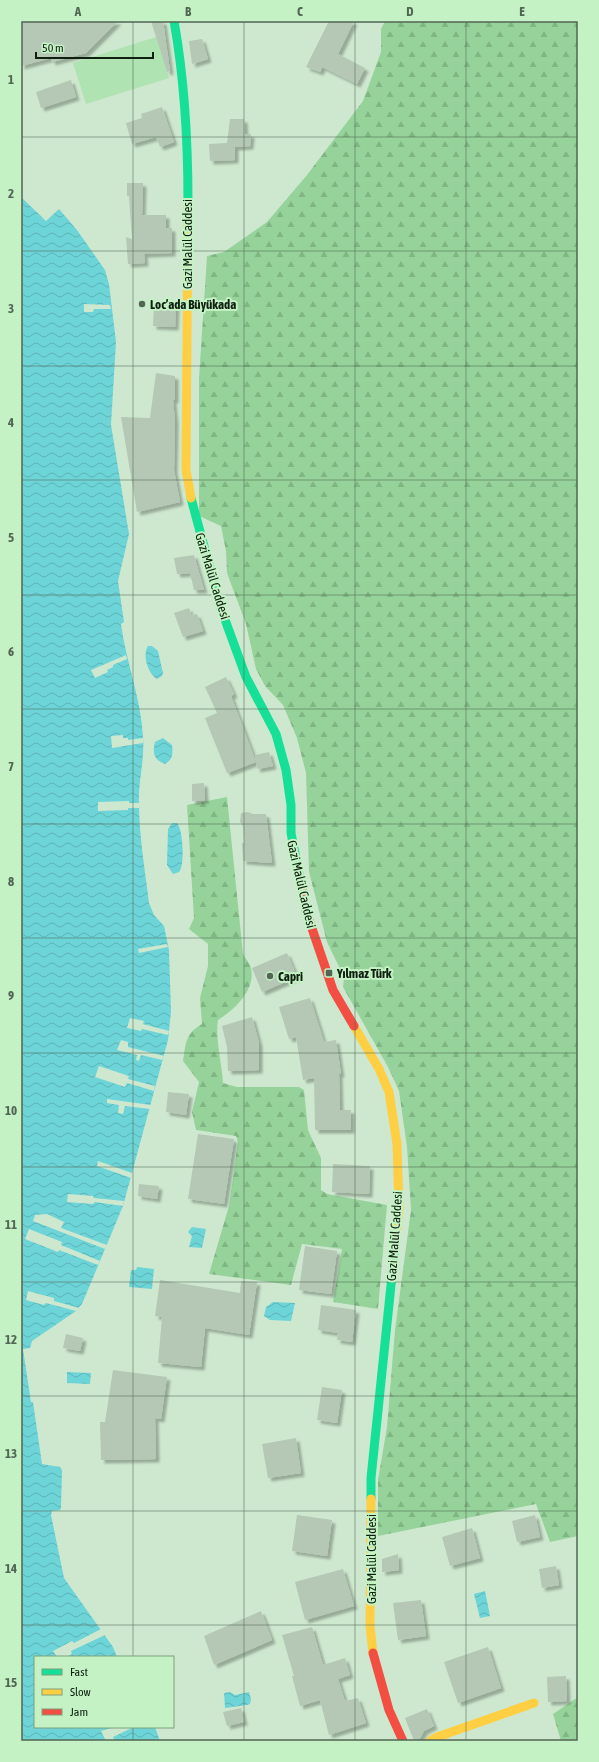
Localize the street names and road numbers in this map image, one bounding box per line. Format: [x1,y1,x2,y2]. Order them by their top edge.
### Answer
street label: Gazi Malül Caddesi [180,199,195,289]
street label: Gazi Malül Caddesi [192,531,233,621]
street label: Gazi Malül Caddesi [284,839,319,930]
street label: Gazi Malül Caddesi [384,1191,405,1281]
street label: Gazi Malül Caddesi [364,1514,379,1604]

